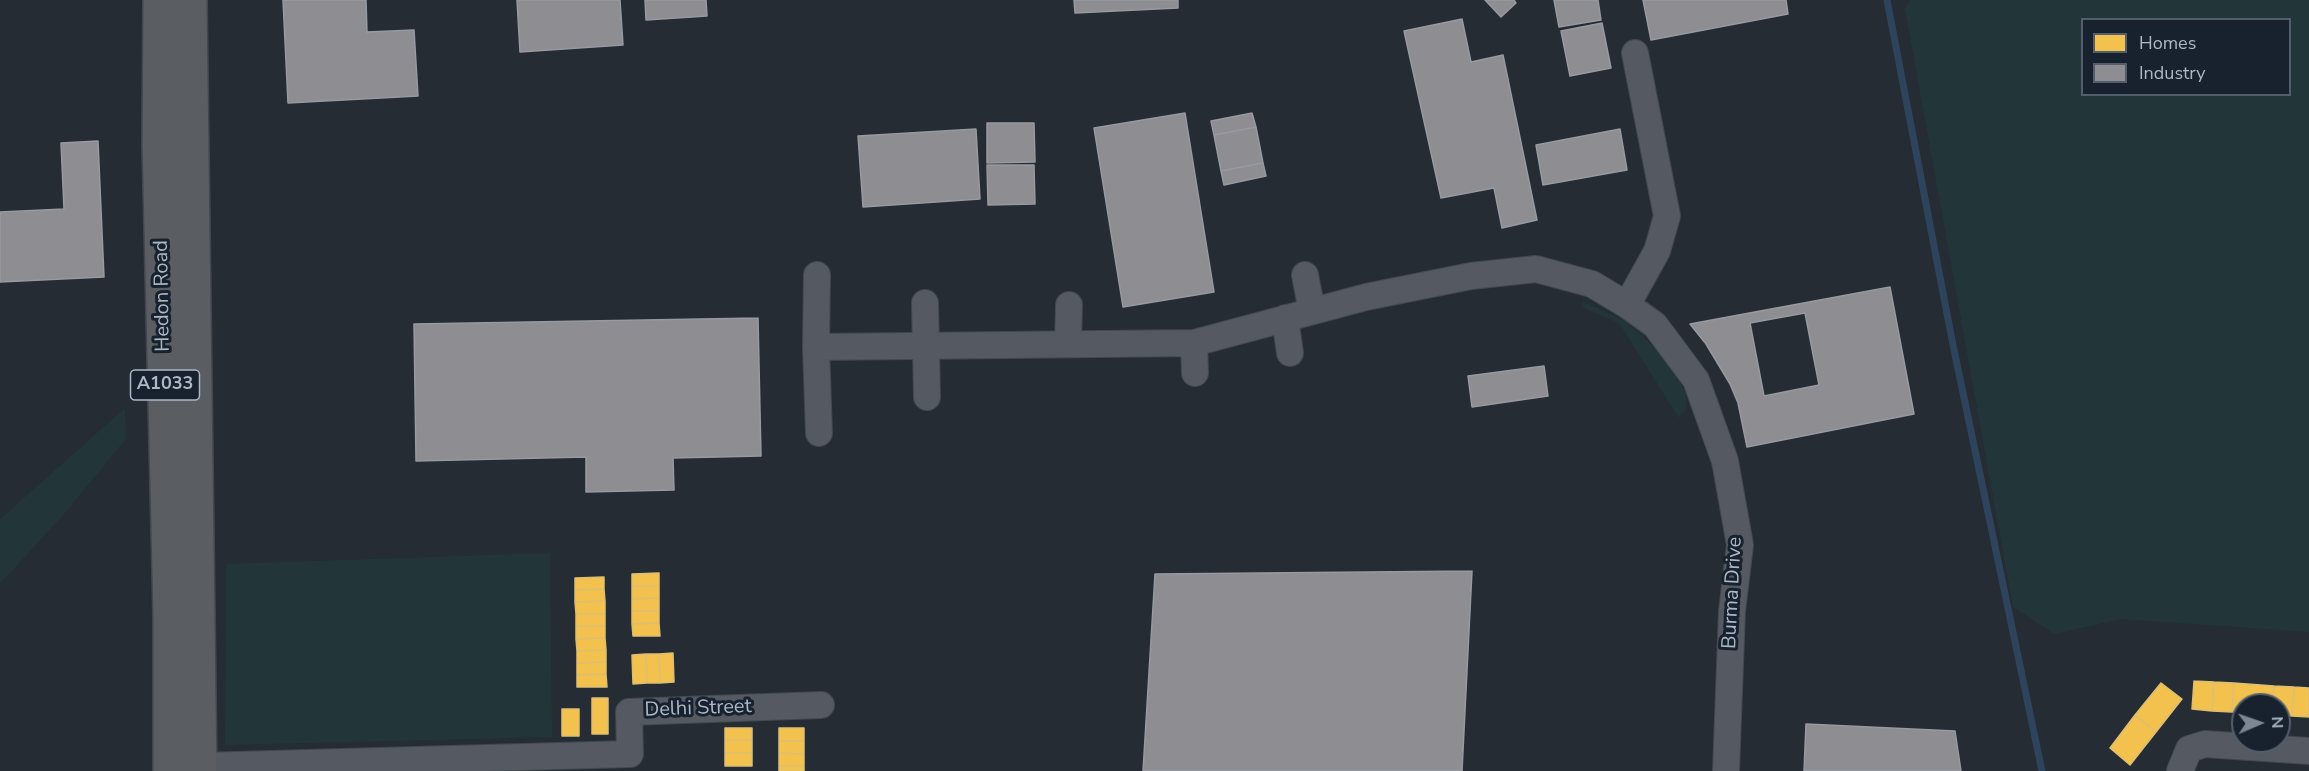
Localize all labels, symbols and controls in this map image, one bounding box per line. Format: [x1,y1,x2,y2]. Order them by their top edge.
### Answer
legend [2081,18,2291,96]
text: Homes [2139,31,2196,55]
text: Industry [2139,61,2206,85]
street label: Hedon Road [150,240,176,352]
road number: A1033 [130,370,200,400]
street label: Burma Drive [1718,536,1748,650]
north arrow [2231,693,2291,753]
street label: Delhi Street [644,695,752,723]
text: N [2266,716,2288,729]

